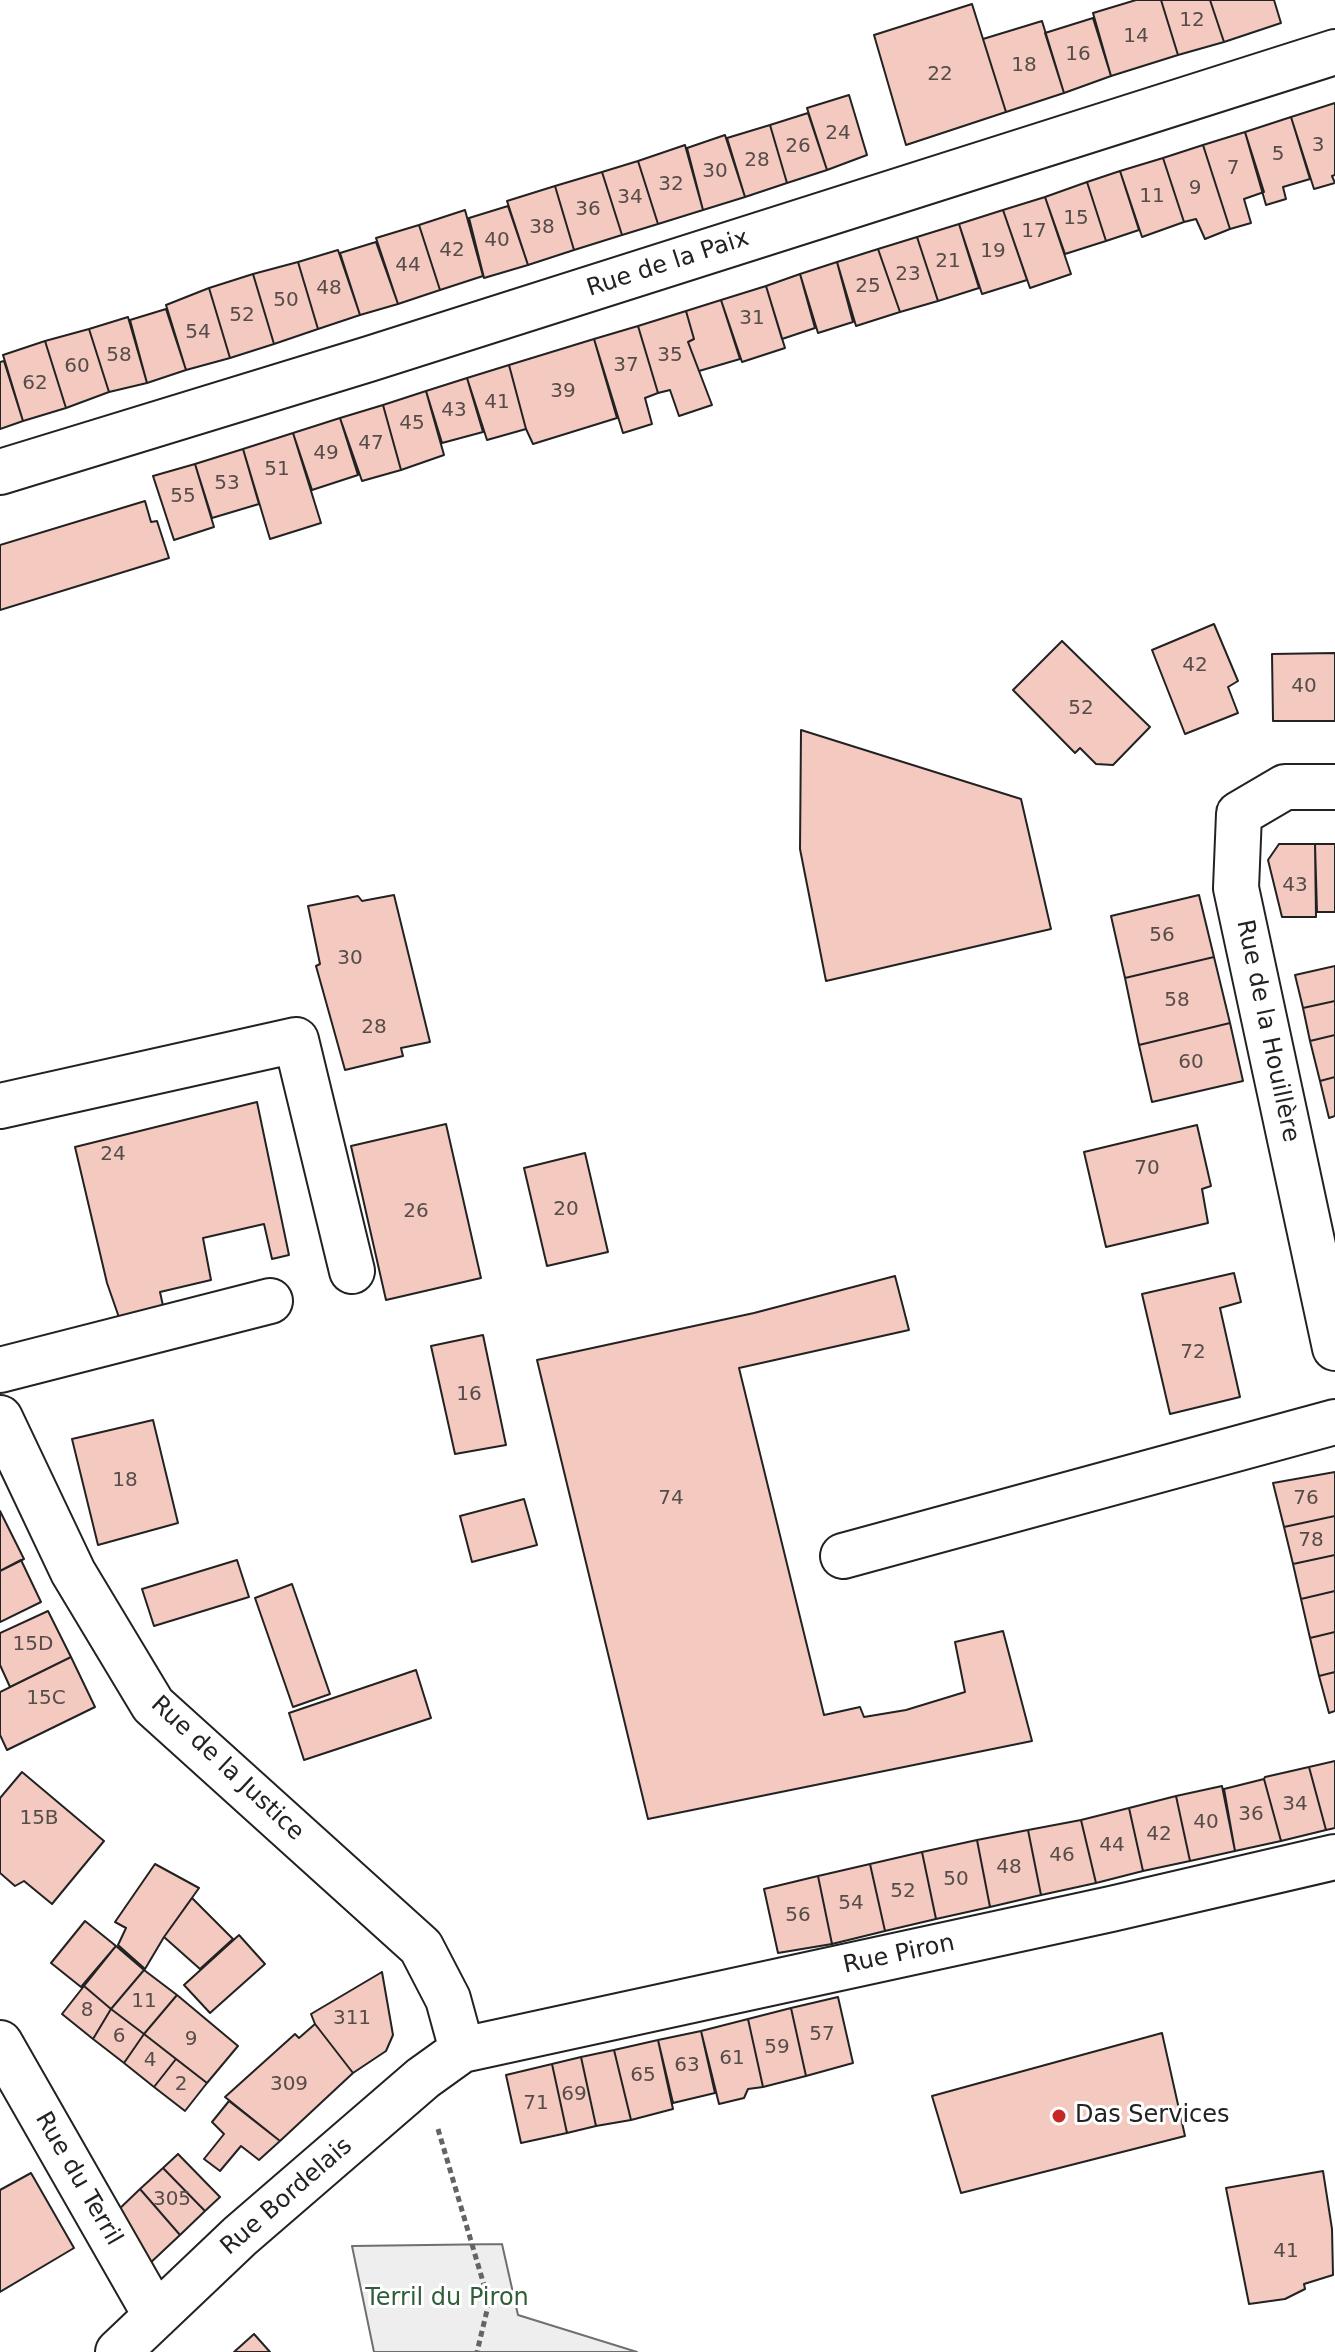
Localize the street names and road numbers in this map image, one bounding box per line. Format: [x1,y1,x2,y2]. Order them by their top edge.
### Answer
street label: Rue de la Paix [583,224,753,304]
street label: Rue de la Houillère [1229,917,1305,1145]
street label: Rue de la Justice [145,1691,309,1847]
street label: Rue Piron [841,1929,957,1981]
street label: Rue du Terril [28,2107,128,2251]
street label: Rue Bordelais [216,2132,358,2262]

